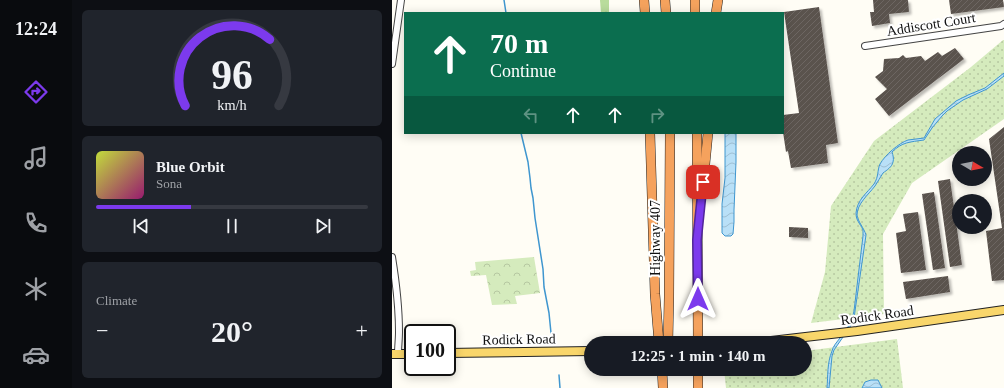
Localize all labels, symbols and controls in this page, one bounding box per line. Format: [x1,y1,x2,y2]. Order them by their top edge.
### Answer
street label: Addiscott Court [886,10,977,39]
text: 12:24 [15,19,57,39]
icon: ahead [424,28,476,80]
text: 70 m [490,28,548,59]
text: 96 [211,52,253,98]
text: Continue [490,61,556,81]
icon: directions [22,78,50,106]
text: km/h [217,97,247,113]
icon: left [520,104,542,126]
icon: ahead [562,104,584,126]
icon: ahead [604,104,626,126]
icon: right [646,104,668,126]
icon: music [22,144,50,172]
north arrow [952,146,992,186]
map controls [952,146,992,234]
text: Blue Orbit [156,159,225,175]
pin [686,165,720,199]
icon: arrive [692,171,714,193]
text: Sona [156,176,182,191]
button: search [952,194,992,234]
street label: Highway 407 [648,200,663,276]
icon: phone [22,209,50,237]
icon: previous [130,215,152,237]
icon: pause [221,215,243,237]
icon: next [312,215,334,237]
icon: climate [22,275,50,303]
position arrow [677,278,719,320]
text: Climate [96,293,137,308]
street label: Rodick Road [840,303,915,328]
text: 20° [211,315,253,348]
text: − [96,318,108,343]
text: + [356,318,368,343]
speed limit sign: 100 [404,324,456,376]
street label: Rodick Road [482,331,556,348]
icon: car [22,341,50,369]
text: 12:25 · 1 min · 140 m [631,348,766,364]

